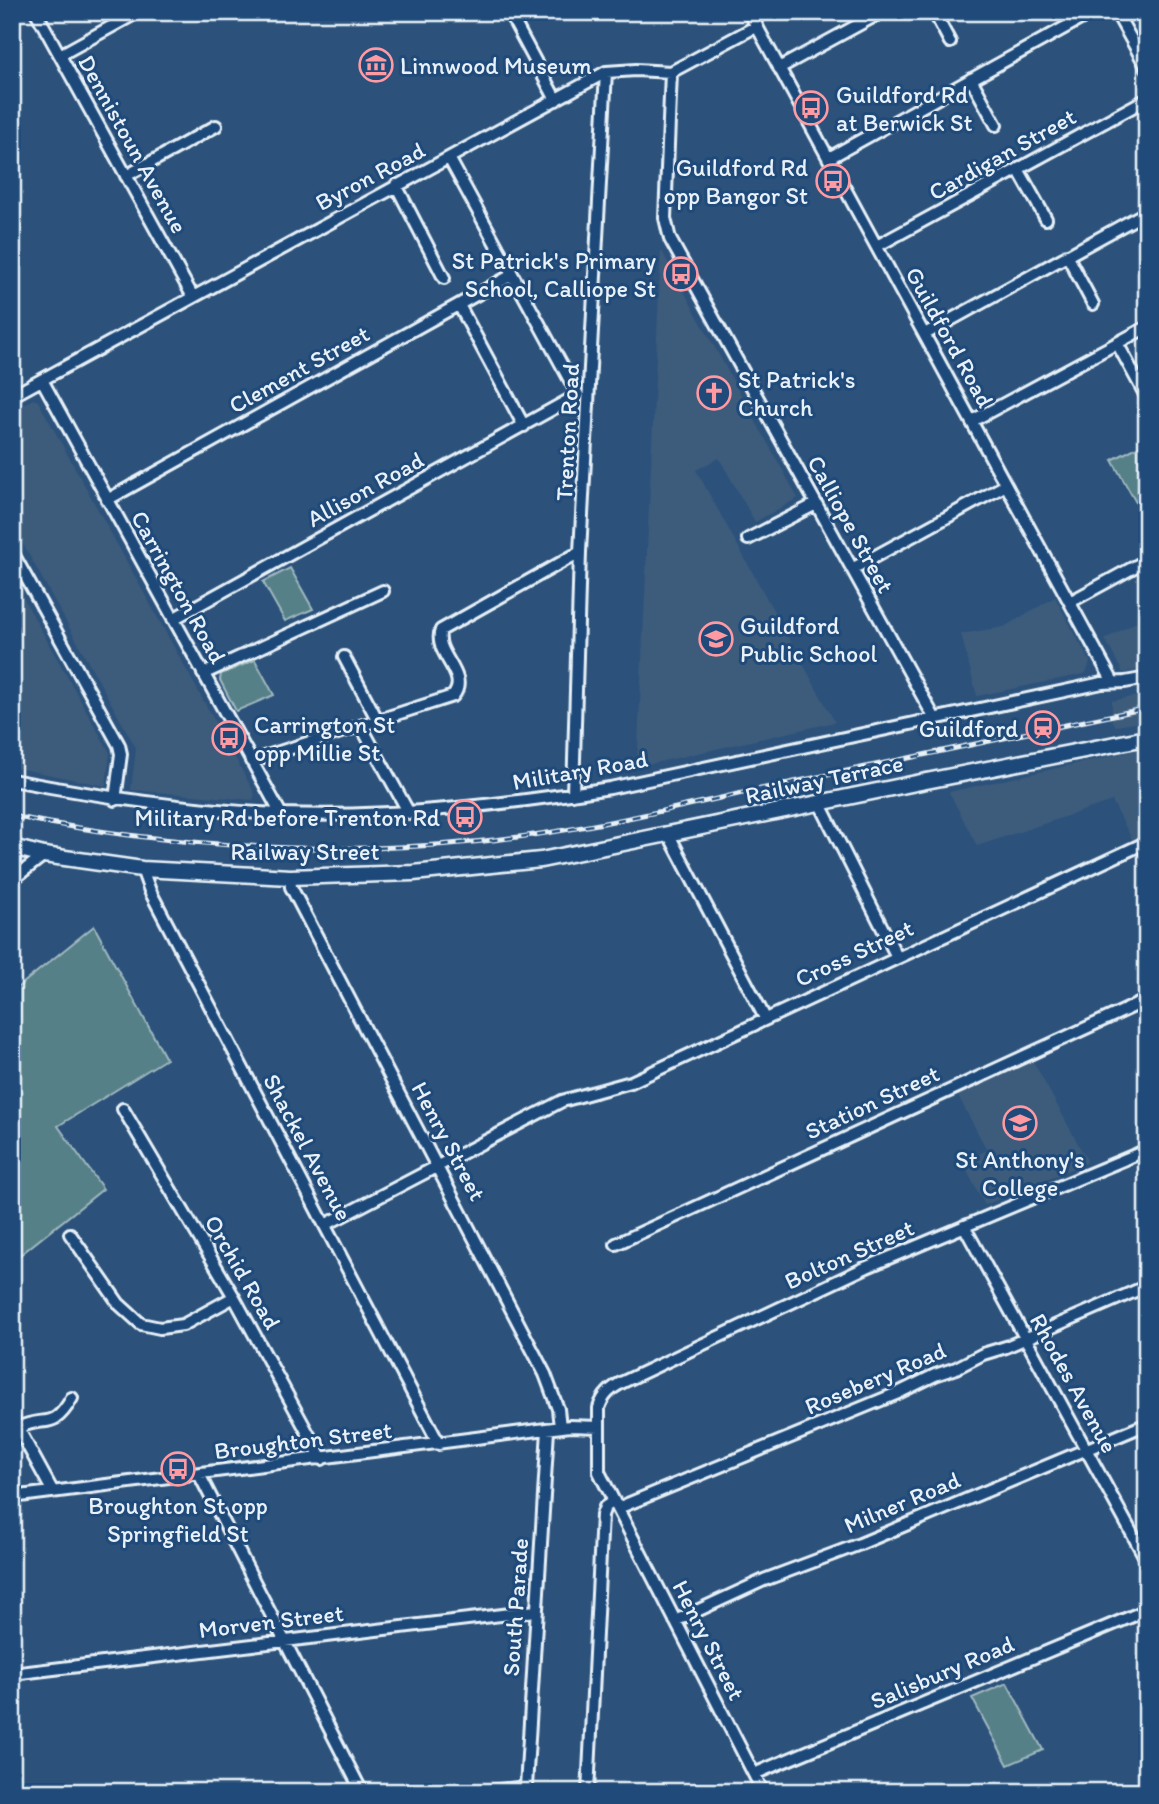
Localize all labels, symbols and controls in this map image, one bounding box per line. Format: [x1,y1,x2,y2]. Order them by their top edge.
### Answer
museum icon: Linnwood Museum [357,46,395,84]
street label: Dennistoun Avenue [72,50,194,238]
place label: Linnwood Museum [400,51,592,80]
place label: Guildford Rd at Berwick St [836,80,973,137]
bus stop icon: Guildford Rd at Berwick St [792,89,830,127]
street label: Cardigan Street [923,102,1081,206]
street label: Byron Road [310,135,430,217]
place label: Guildford Rd opp Bangor St [663,153,808,210]
bus stop icon: Guildford Rd opp Bangor St [814,162,852,200]
place label: St Patrick's Primary School, Calliope St [452,246,656,303]
bus stop icon: St Patrick's Primary School, Calliope St [662,255,700,293]
street label: Guildford Road [899,262,1001,412]
street label: Clement Street [224,318,374,420]
street label: Trenton Road [549,362,585,502]
place label: St Patrick's Church [738,365,856,422]
church icon: St Patrick's Church [695,374,733,412]
street label: Allison Road [302,445,429,533]
street label: Calliope Street [801,450,901,598]
street label: Carrington Road [125,505,233,669]
place label: Guildford Public School [740,611,878,668]
school or university icon: Guildford Public School [697,620,735,658]
station icon: Guildford [1024,709,1062,747]
place label: Carrington St opp Millie St [254,710,395,767]
place label: Guildford [919,714,1018,743]
bus stop icon: Carrington St opp Millie St [210,719,248,757]
street label: Military Road [510,744,650,796]
street label: Railway Terrace [742,748,906,810]
bus stop icon: Military Rd before Trenton Rd [446,798,484,836]
place label: Military Rd before Trenton Rd [135,803,440,832]
street label: Railway Street [231,837,379,866]
street label: Cross Street [790,913,918,993]
street label: Station Street [800,1058,944,1146]
street label: Shackel Avenue [257,1069,359,1225]
street label: Henry Street [405,1076,493,1206]
school or university icon: St Anthony's College [1001,1104,1039,1142]
place label: St Anthony's College [955,1145,1085,1202]
street label: Orchid Road [199,1210,287,1335]
street label: Bolton Street [780,1213,918,1295]
street label: Rhodes Avenue [1024,1308,1124,1458]
street label: Rosebery Road [800,1335,950,1421]
street label: Broughton Street [213,1415,393,1465]
bus stop icon: Broughton St opp Springfield St [159,1450,197,1488]
street label: Milner Road [840,1465,964,1539]
place label: Broughton St opp Springfield St [88,1491,268,1548]
street label: South Parade [496,1537,534,1677]
street label: Henry Street [666,1575,752,1705]
street label: Morven Street [197,1598,345,1644]
street label: Salisbury Road [866,1629,1018,1715]

